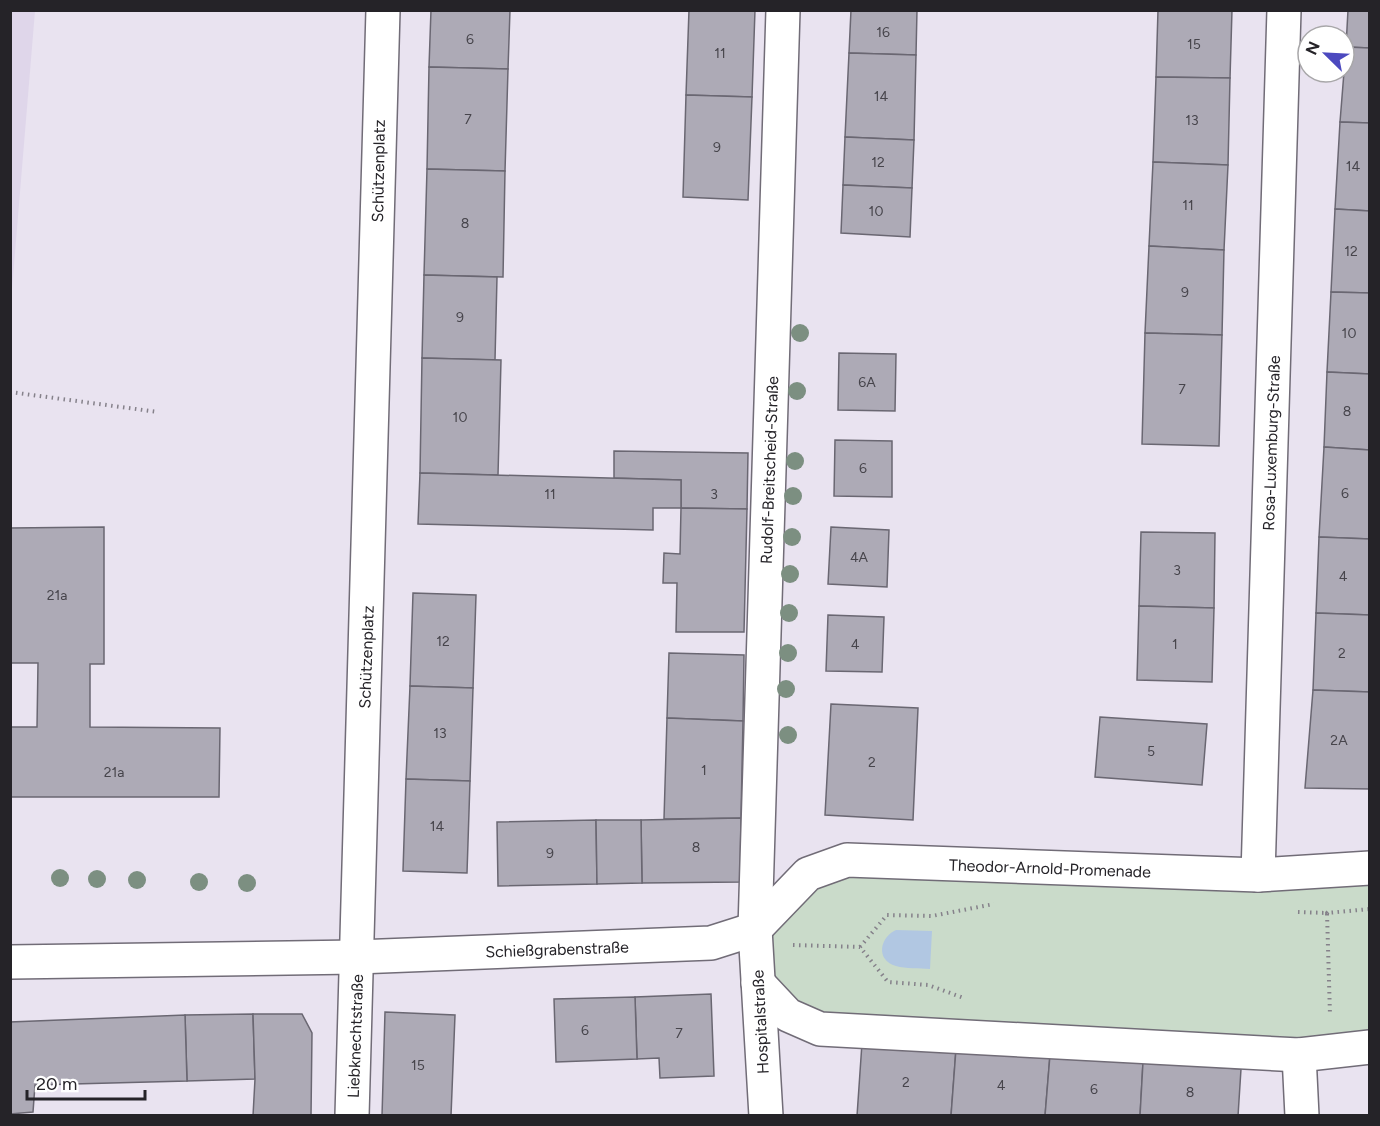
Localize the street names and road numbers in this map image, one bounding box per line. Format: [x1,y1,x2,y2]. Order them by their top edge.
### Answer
street label: Schützenplatz [368,119,389,223]
street label: Rosa-Luxemburg-Straße [1259,355,1284,531]
street label: Rudolf-Breitscheid-Straße [757,375,782,564]
street label: Schützenplatz [355,605,378,709]
street label: Theodor-Arnold-Promenade [949,855,1151,882]
street label: Schießgrabenstraße [485,937,629,962]
street label: Hospitalstraße [748,969,773,1075]
street label: Liebknechtstraße [344,973,367,1098]

